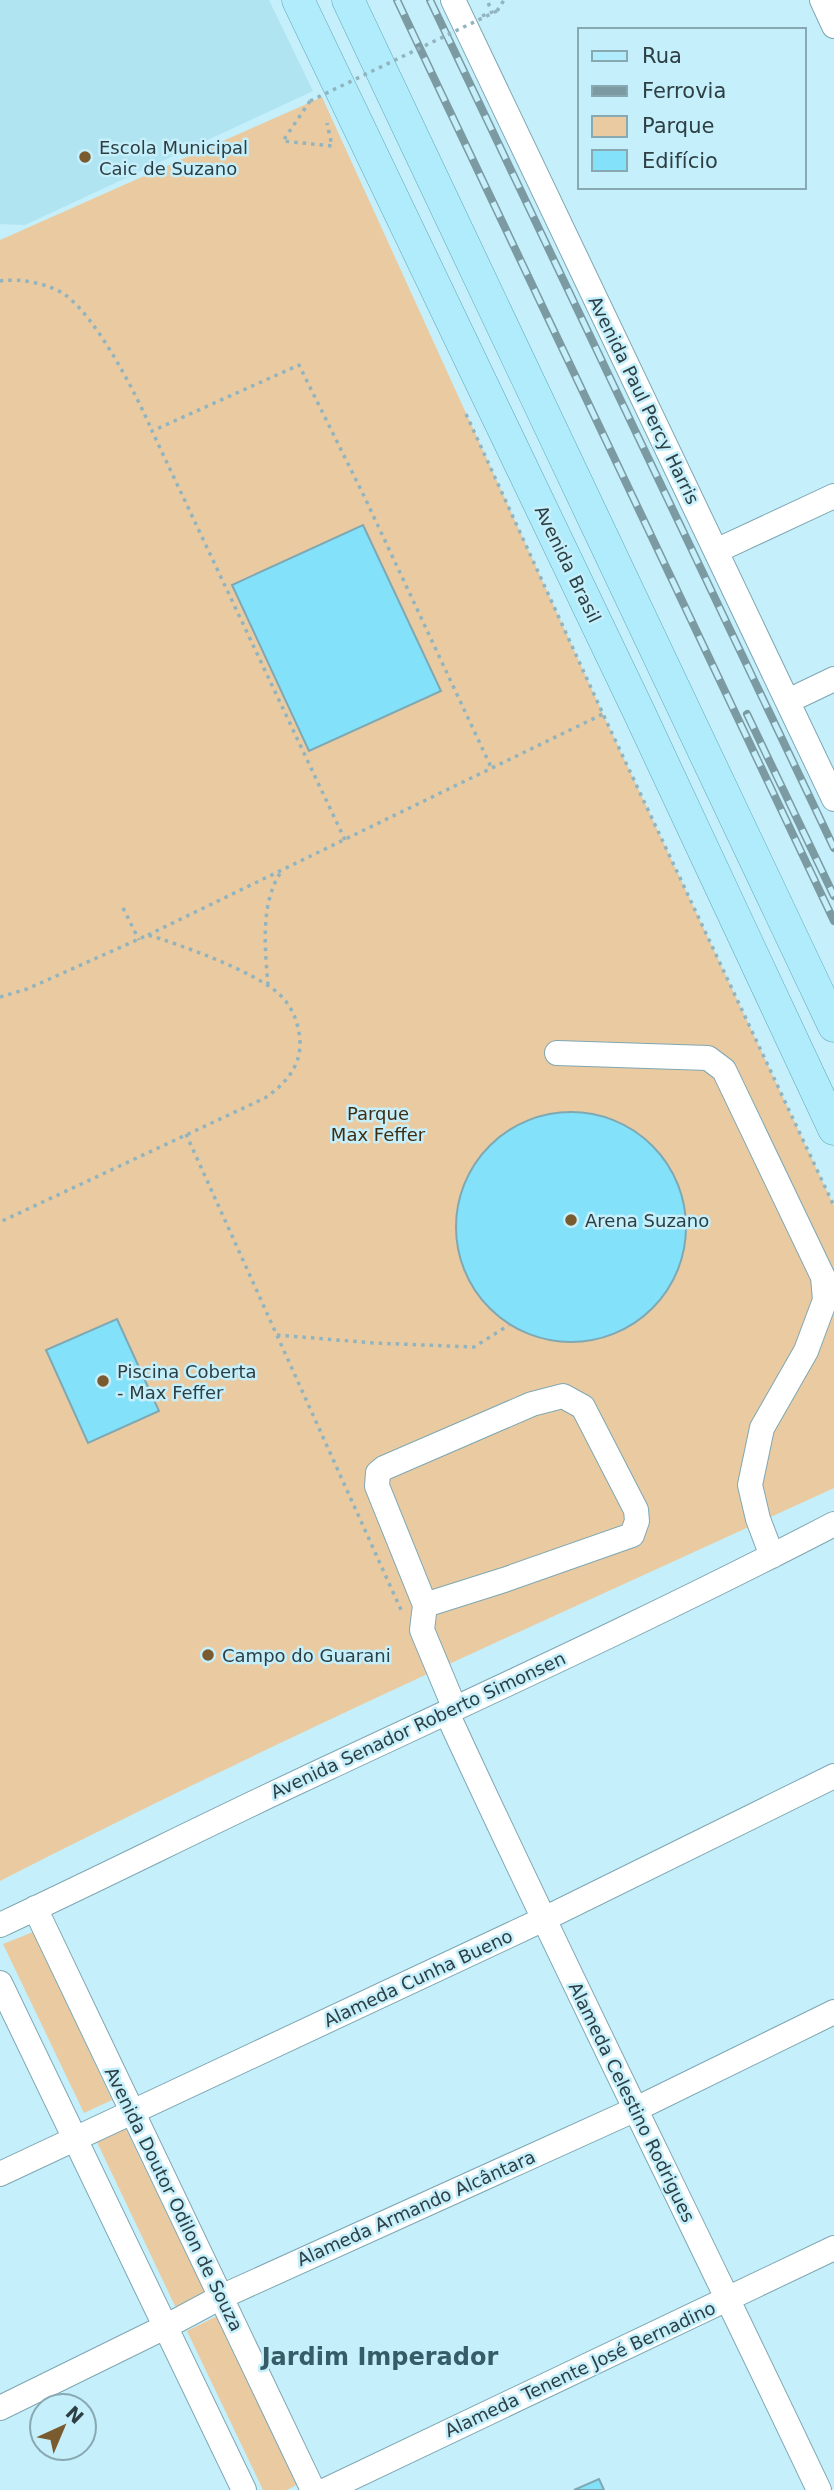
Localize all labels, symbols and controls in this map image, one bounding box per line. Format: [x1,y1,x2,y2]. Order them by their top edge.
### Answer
legend [578,28,806,189]
text: Rua [642,44,682,68]
text: Ferrovia [642,79,726,103]
text: Parque [642,114,714,138]
place label: Escola Municipal Caic de Suzano [99,137,248,179]
marker: Escola Municipal Caic de Suzano [77,149,93,165]
text: Edifício [642,149,718,173]
street label: Avenida Paul Percy Harris [584,293,704,507]
street label: Avenida Brasil [531,502,605,626]
park label: Parque Max Feffer [331,1103,426,1145]
place label: Arena Suzano [585,1210,709,1231]
marker: Arena Suzano [563,1212,579,1228]
place label: Piscina Coberta - Max Feffer [117,1361,256,1403]
marker: Piscina Coberta - Max Feffer [95,1373,111,1389]
place label: Campo do Guarani [222,1645,391,1666]
marker: Campo do Guarani [200,1647,216,1663]
street label: Avenida Senador Roberto Simonsen [267,1647,569,1803]
street label: Alameda Cunha Bueno [320,1925,516,2031]
street label: Alameda Celestino Rodrigues [565,1979,699,2225]
street label: Avenida Doutor Odilon de Souza [101,2063,247,2335]
street label: Alameda Armando Alcântara [293,2146,539,2270]
street label: Alameda Tenente José Bernadino [441,2297,719,2441]
district label: Jardim Imperador [260,2343,498,2371]
north arrow [28,2392,98,2462]
text: N [61,2401,88,2428]

